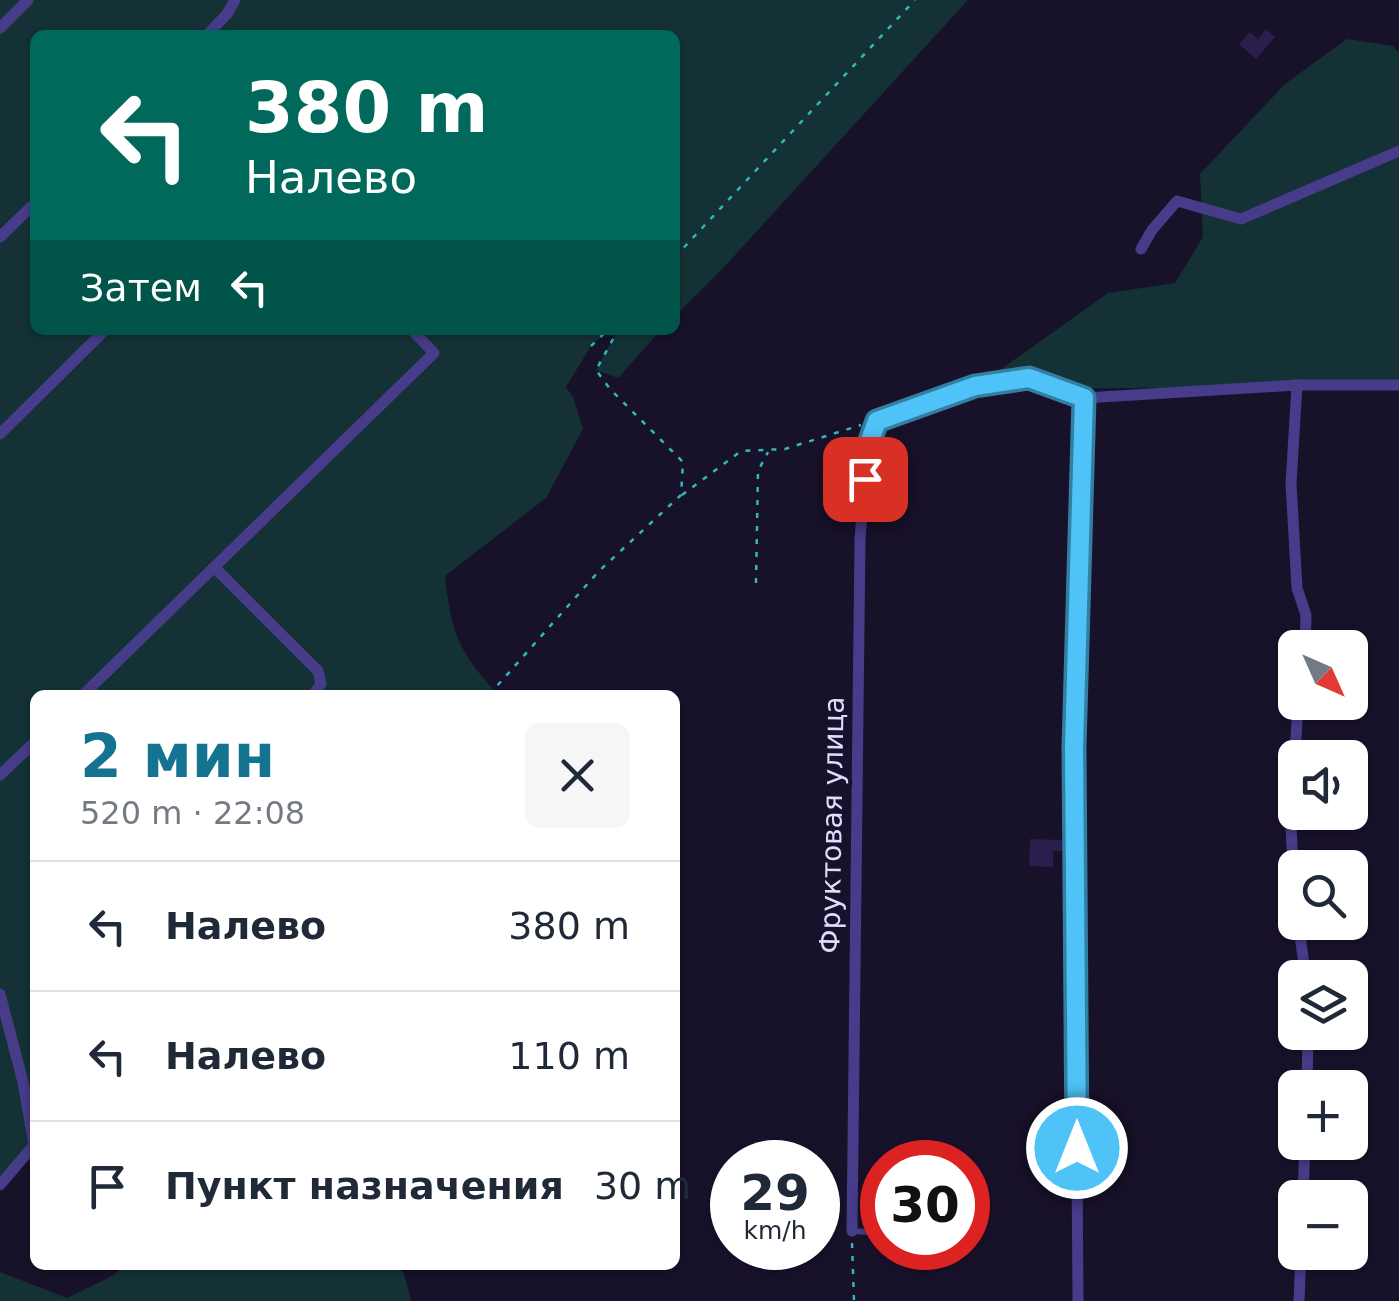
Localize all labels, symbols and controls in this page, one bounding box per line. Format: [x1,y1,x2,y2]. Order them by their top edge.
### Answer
text: 380 m [245,67,488,149]
icon: left [80,70,210,200]
text: Налево [245,151,417,204]
icon: left [222,260,277,315]
text: Затем [80,266,202,310]
pin [823,437,908,522]
icon: arrive [838,452,893,507]
north arrow [1278,630,1368,720]
map controls [1278,630,1368,1270]
street label: Фруктовая улица [813,696,851,954]
text: 2 мин [80,721,275,791]
button: close [525,723,630,828]
button: sound [1278,740,1368,830]
text: 520 m · 22:08 [80,794,305,832]
button: search [1278,850,1368,940]
icon: left [80,899,135,954]
text: Налево [165,904,326,948]
text: 380 m [508,904,630,948]
button: layers [1278,960,1368,1050]
icon: left [80,1029,135,1084]
text: Налево [165,1034,326,1078]
text: 110 m [508,1034,630,1078]
button: + [1278,1070,1368,1160]
position arrow [1025,1096,1129,1200]
speed limit sign: 30 [860,1140,990,1270]
icon: arrive [80,1159,135,1214]
text: Пункт назначения [165,1164,564,1208]
text: 30 m [594,1164,691,1208]
text: 29 [740,1164,810,1222]
button: − [1278,1180,1368,1270]
text: km/h [743,1216,807,1245]

